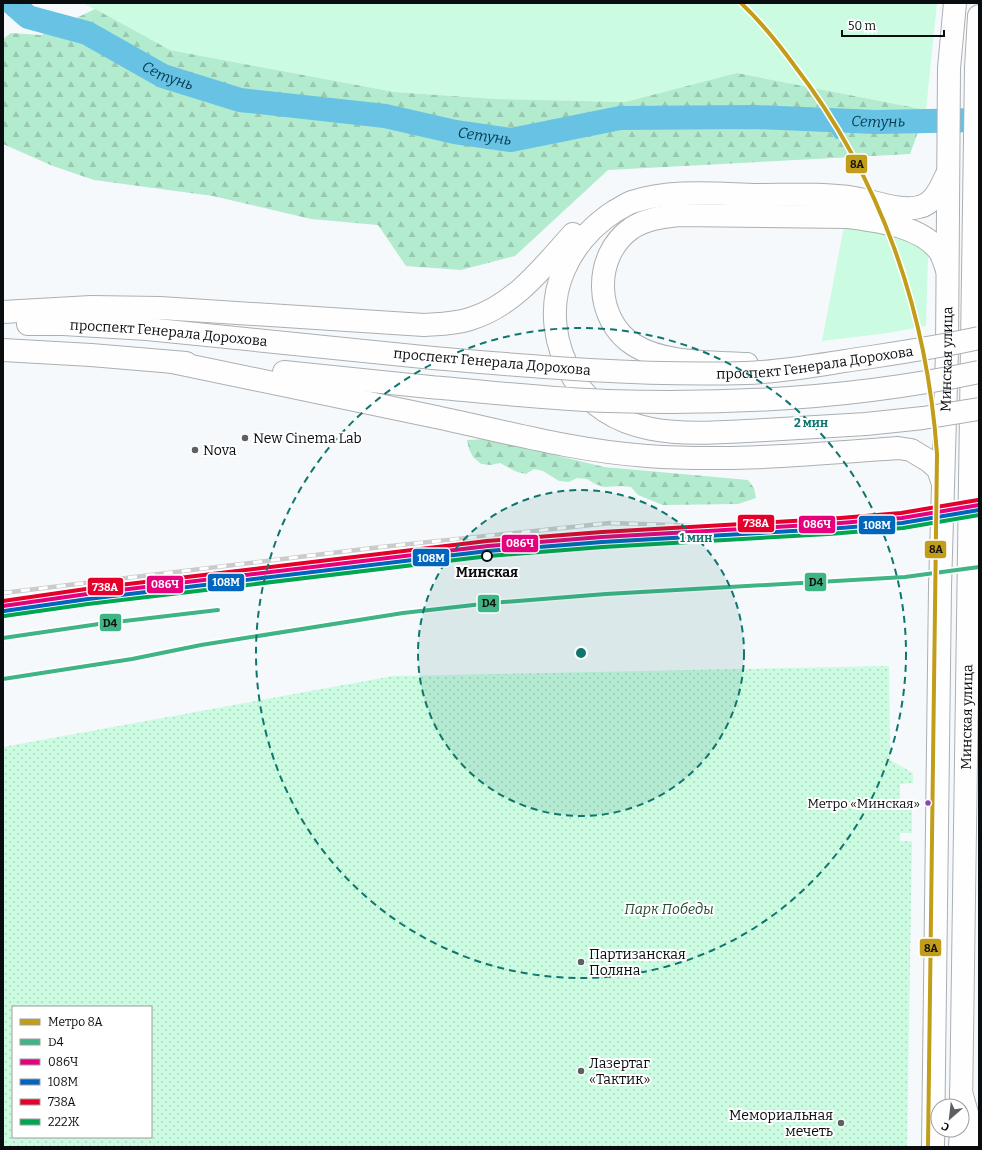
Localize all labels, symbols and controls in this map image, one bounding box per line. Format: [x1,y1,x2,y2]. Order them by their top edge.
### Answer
scale bar [842,12,944,38]
text: 50 m [848,19,877,33]
water label: Сетунь [139,57,195,94]
water label: Сетунь [851,112,905,131]
water label: Сетунь [457,124,513,149]
line badge: 8А [845,154,868,174]
text: 8А [850,158,864,171]
street label: Минская улица [937,306,956,412]
street label: проспект Генерала Дорохова [69,316,269,350]
street label: проспект Генерала Дорохова [716,342,915,382]
street label: проспект Генерала Дорохова [393,345,592,379]
text: 2 мин [794,416,828,430]
place label: New Cinema Lab [253,430,362,447]
marker: New Cinema Lab [240,433,250,443]
place label: Nova [203,442,237,459]
marker: Nova [190,445,200,455]
line badge: 738А [737,514,775,533]
line badge: 086Ч [798,515,836,534]
line badge: 108М [858,515,896,535]
text: 738А [743,517,769,530]
text: 086Ч [803,518,831,531]
text: 108М [863,519,891,532]
text: 1 мин [680,531,712,545]
line badge: 086Ч [501,534,539,553]
text: 086Ч [506,537,534,550]
line badge: 8А [924,540,947,559]
text: 8А [929,543,943,556]
line badge: 108М [412,548,450,567]
marker: Минская [481,550,493,562]
text: 108М [417,552,445,565]
place label: Минская [456,564,518,581]
line badge: D4 [804,572,827,592]
line badge: 108М [207,573,245,592]
line badge: 086Ч [146,575,184,594]
text: 108М [212,576,240,589]
text: D4 [809,576,824,589]
line badge: 738А [87,577,124,596]
text: 086Ч [151,578,179,591]
text: 738А [92,581,118,594]
line badge: D4 [477,594,500,613]
text: D4 [482,597,497,610]
line badge: D4 [99,613,122,632]
text: D4 [103,617,118,630]
centre of rings [574,646,588,660]
street label: Минская улица [957,664,976,770]
place label: Метро «Минская» [807,796,920,811]
marker: Метро «Минская» [923,798,933,808]
park label: Парк Победы [624,901,714,918]
line badge: 8А [919,938,942,957]
text: 8А [924,942,938,955]
place label: Партизанская Поляна [589,946,686,979]
marker: Партизанская Поляна [576,957,586,967]
legend [12,1006,152,1138]
text: Метро 8А [48,1015,103,1029]
text: D4 [48,1035,64,1049]
text: 086Ч [48,1055,78,1069]
place label: Лазертаг «Тактик» [589,1055,651,1088]
marker: Лазертаг «Тактик» [576,1066,586,1076]
text: 108М [48,1075,78,1089]
text: 738А [48,1095,76,1109]
north arrow [930,1098,970,1138]
place label: Мемориальная мечеть [729,1107,833,1140]
text: 222Ж [48,1115,80,1129]
marker: Мемориальная мечеть [836,1118,846,1128]
text: С [939,1119,952,1134]

